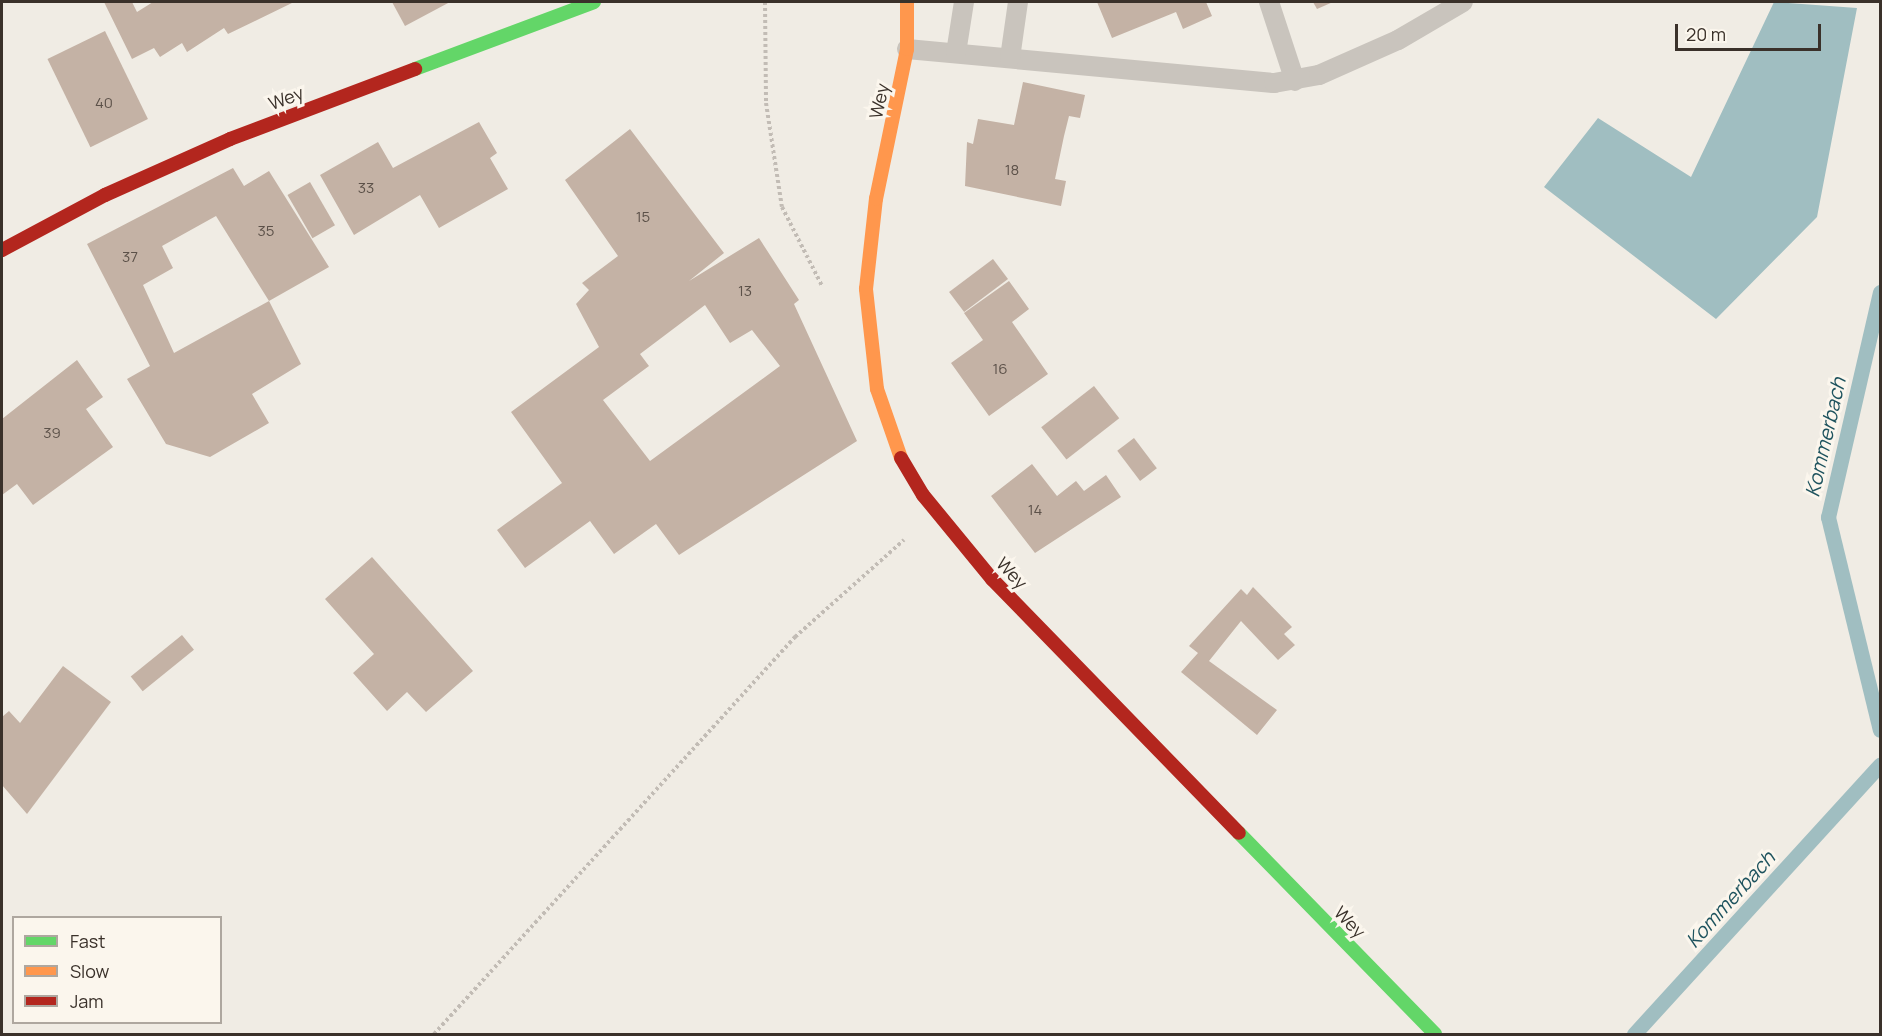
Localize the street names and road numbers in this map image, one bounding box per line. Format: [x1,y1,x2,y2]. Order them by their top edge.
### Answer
street label: Wey [865,81,893,121]
street label: Wey [266,82,306,114]
street label: Wey [992,553,1032,593]
street label: Wey [1330,902,1370,942]

